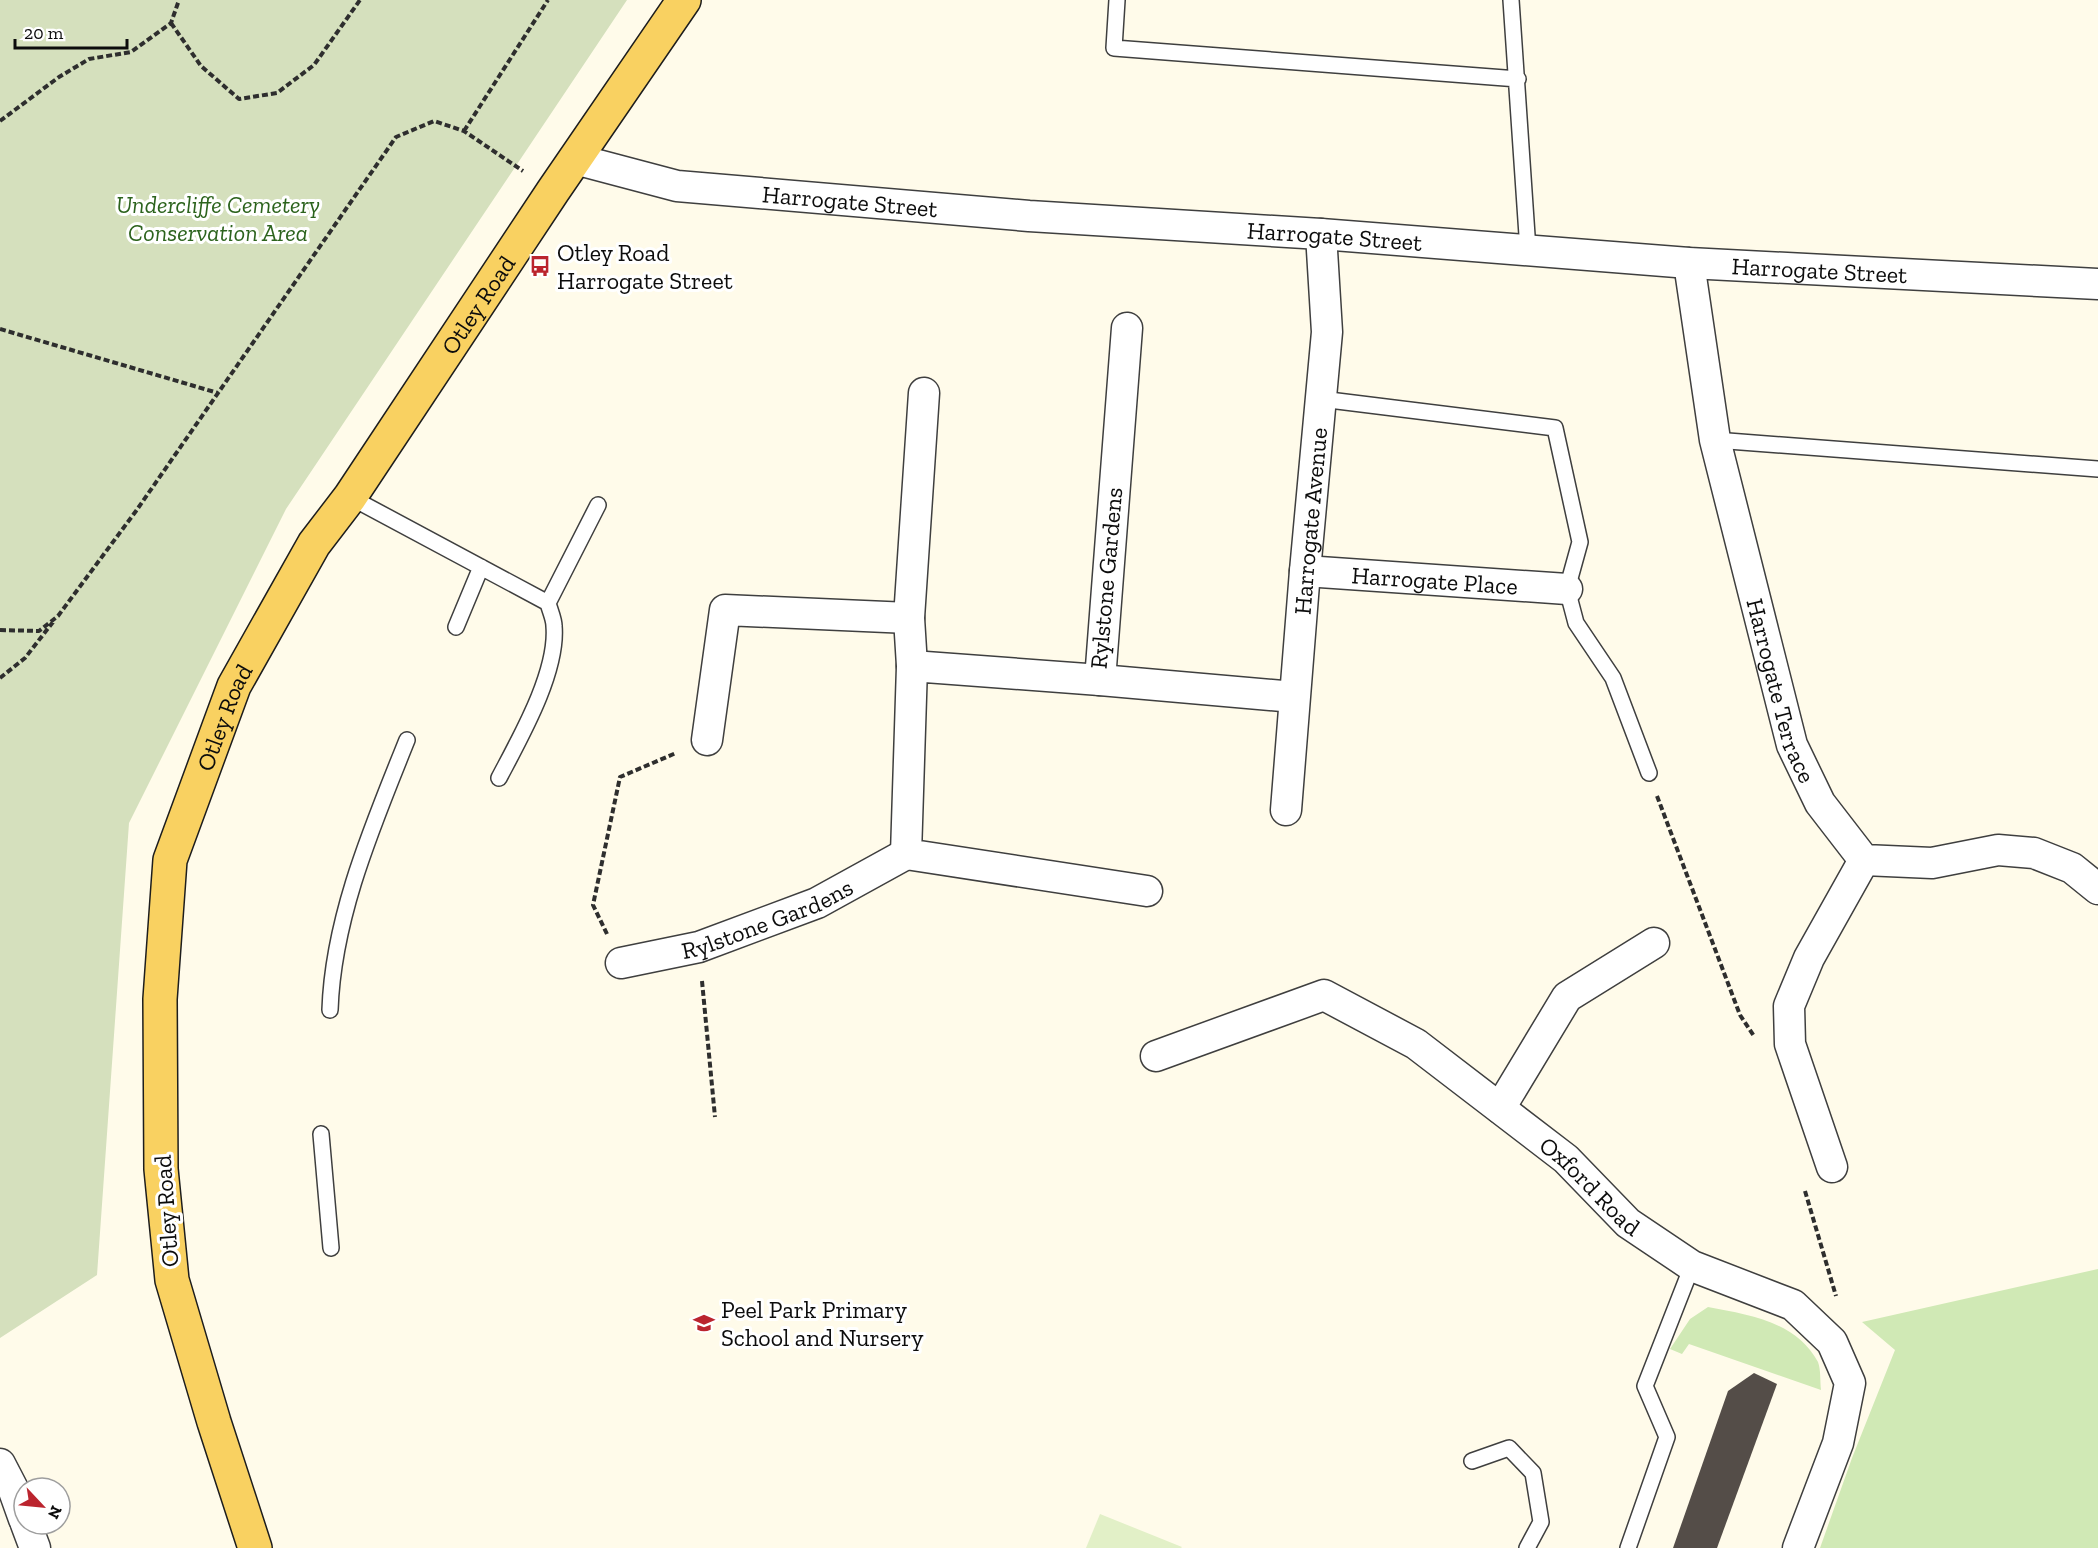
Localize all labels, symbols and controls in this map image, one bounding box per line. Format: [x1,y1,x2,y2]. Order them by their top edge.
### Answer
scale bar [15,12,128,50]
text: 20 m [24,22,64,44]
street label: Harrogate Street [761,179,939,223]
park label: Undercliffe Cemetery Conservation Area [116,190,320,247]
street label: Harrogate Street [1246,215,1423,256]
place label: Otley Road Harrogate Street [557,238,733,295]
street label: Otley Road [434,250,521,359]
street label: Harrogate Street [1731,251,1908,289]
bus stop icon: Otley Road Harrogate Street [528,254,552,278]
street label: Harrogate Avenue [1287,426,1333,616]
street label: Rylstone Gardens [1084,486,1128,670]
street label: Harrogate Place [1351,560,1519,600]
street label: Harrogate Terrace [1741,595,1822,787]
street label: Otley Road [190,659,258,775]
street label: Rylstone Gardens [679,872,858,965]
street label: Oxford Road [1534,1130,1646,1242]
street label: Otley Road [148,1154,184,1268]
place label: Peel Park Primary School and Nursery [721,1295,924,1352]
school or university icon: Peel Park Primary School and Nursery [692,1311,716,1335]
north arrow [12,1476,72,1536]
text: N [44,1503,66,1522]

